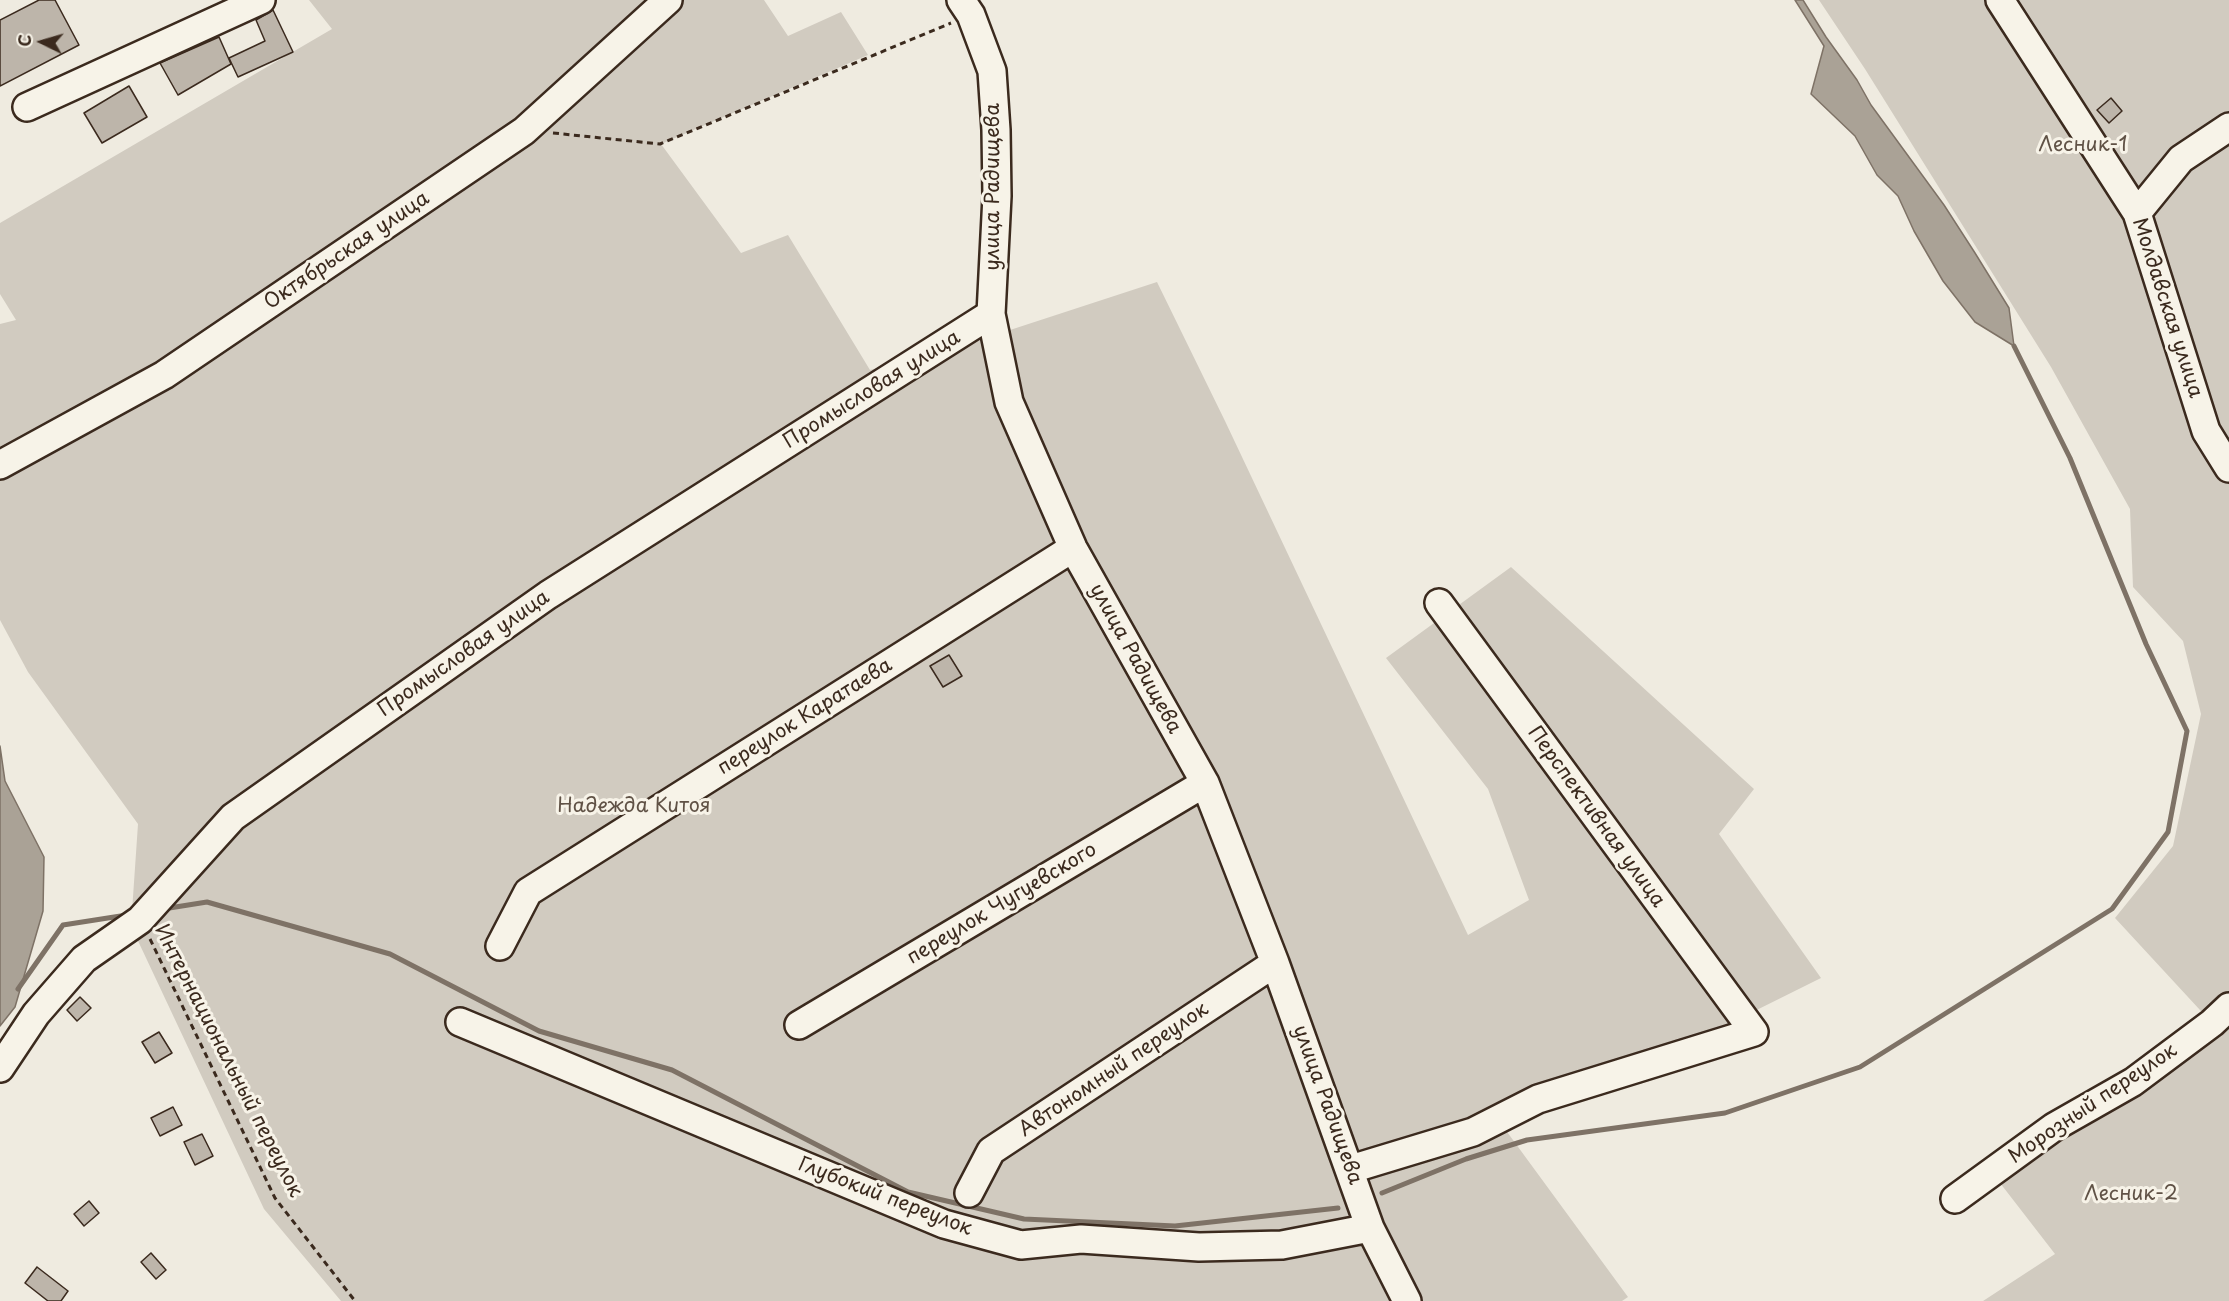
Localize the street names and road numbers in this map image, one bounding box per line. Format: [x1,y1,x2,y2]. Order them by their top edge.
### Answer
street label: улица Радищева [981,103,1005,271]
street label: Октябрьская улица [260,187,434,315]
street label: Молдавская улица [2127,215,2207,401]
street label: Промысловая улица [779,326,965,454]
street label: улица Радищева [1084,580,1186,738]
street label: Промысловая улица [374,586,554,722]
street label: переулок Каратаева [713,654,897,780]
street label: Перспективная улица [1522,722,1670,912]
street label: переулок Чугуевского [903,838,1101,970]
street label: Интернациональный переулок [149,921,307,1201]
street label: Автономный переулок [1015,998,1213,1142]
street label: улица Радищева [1287,1022,1367,1188]
street label: Морозный переулок [2004,1039,2182,1169]
street label: Глубокий переулок [795,1153,975,1241]

